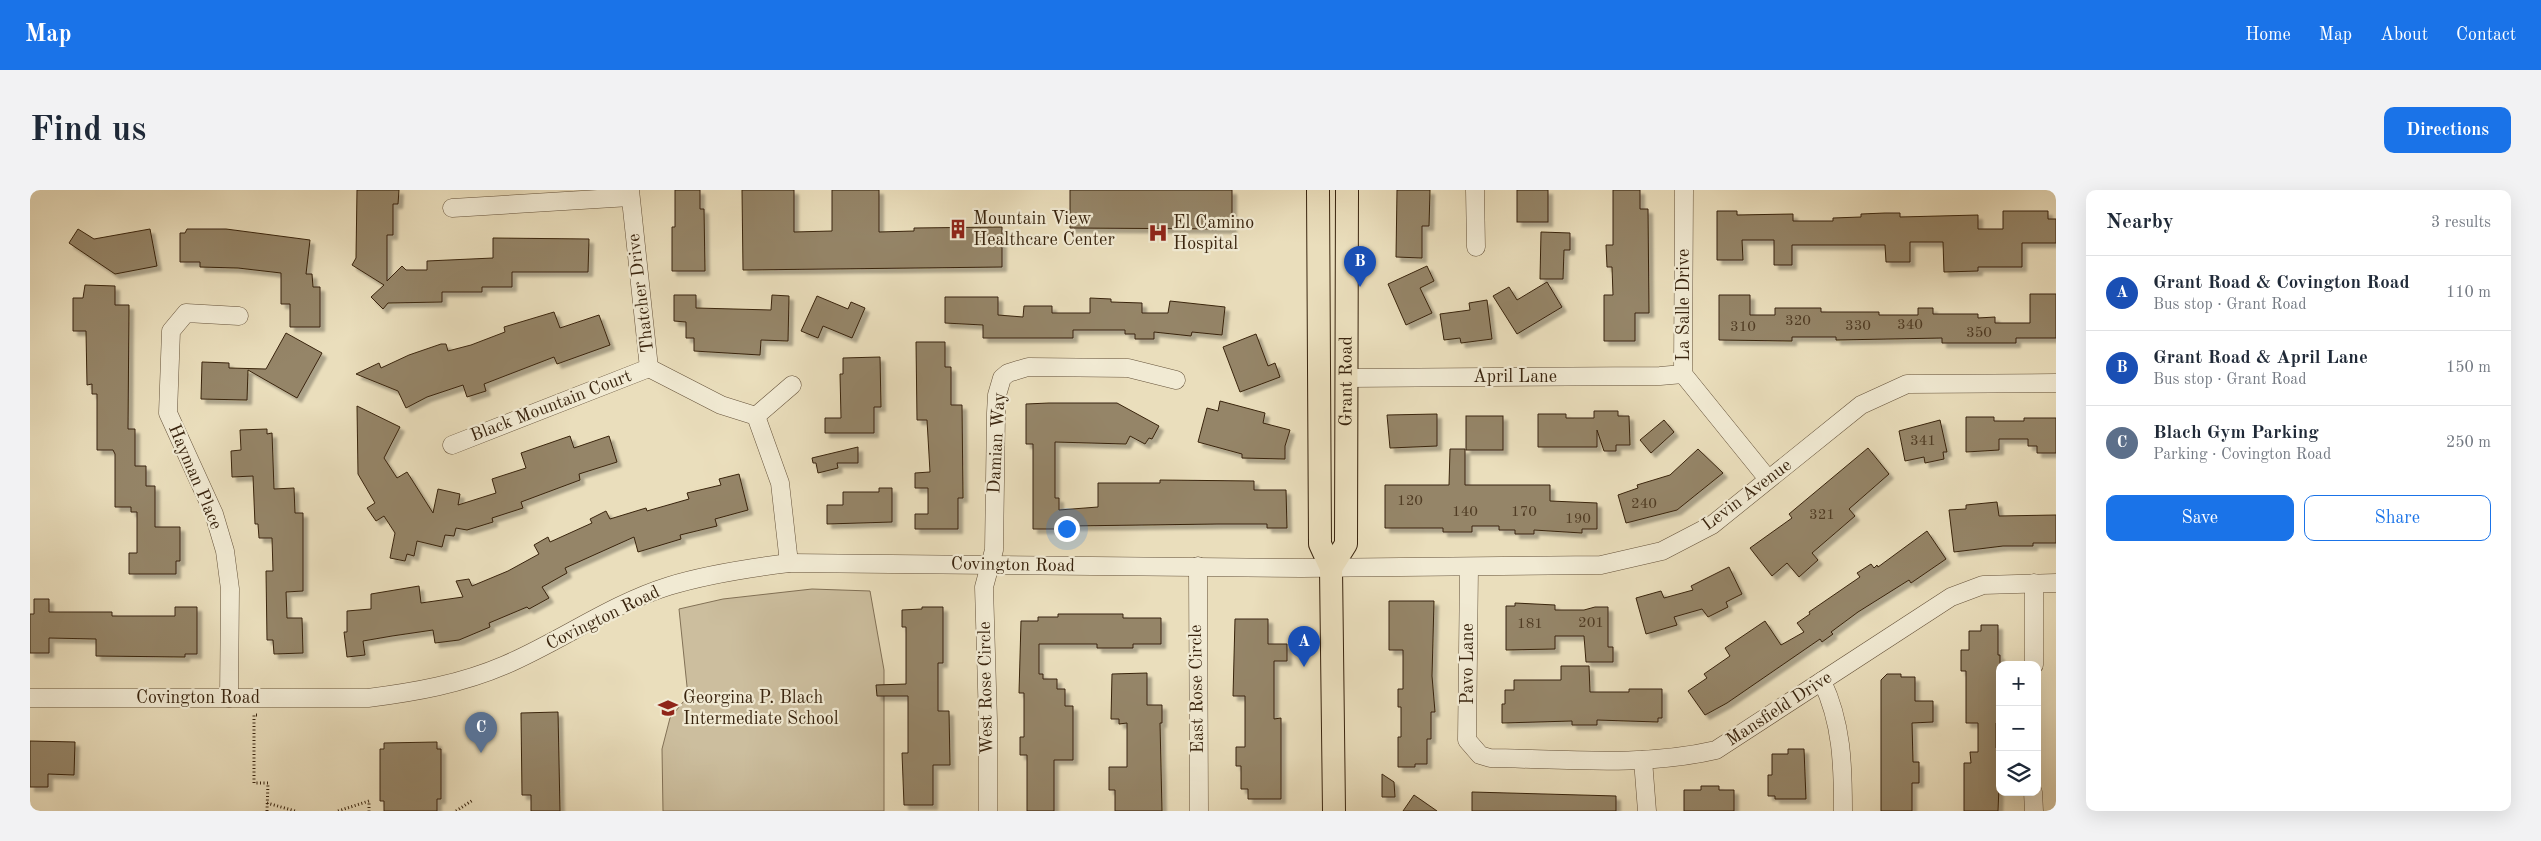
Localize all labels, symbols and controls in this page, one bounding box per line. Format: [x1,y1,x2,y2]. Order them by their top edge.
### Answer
text: Map [25,23,72,47]
text: Home [2245,26,2291,44]
text: Map [2319,26,2352,44]
text: About [2380,26,2428,44]
text: Contact [2456,26,2516,44]
button: Directions [2384,107,2511,153]
text: Find us [30,113,146,148]
place label: Mountain View Healthcare Center [973,210,1115,249]
text: Nearby [2106,212,2174,233]
place label: El Camino Hospital [1173,214,1254,253]
text: 3 results [2431,215,2491,231]
building icon: Mountain View Healthcare Center [947,218,969,240]
hospital icon: El Camino Hospital [1147,222,1169,244]
street label: Thatcher Drive [625,233,657,353]
pin: B [1344,246,1376,287]
street label: La Salle Drive [1675,249,1693,361]
text: Grant Road & Covington Road [2153,274,2410,293]
text: A [2116,285,2128,301]
text: 110 m [2446,285,2491,301]
text: Bus stop · Grant Road [2153,297,2307,313]
house number: 320 [1785,314,1811,329]
house number: 340 [1897,318,1923,333]
house number: 330 [1845,319,1871,334]
house number: 310 [1730,320,1756,335]
house number: 350 [1966,326,1992,341]
street label: Grant Road [1337,336,1356,427]
text: Grant Road & April Lane [2153,349,2368,368]
text: B [2116,360,2128,376]
text: 150 m [2446,360,2491,376]
street label: Black Mountain Court [468,367,634,445]
street label: April Lane [1473,368,1557,386]
text: Bus stop · Grant Road [2153,372,2307,388]
street label: Damian Way [985,391,1009,494]
street label: Hayman Place [165,422,225,532]
text: Blach Gym Parking [2153,424,2319,443]
house number: 341 [1910,434,1936,449]
text: C [2117,435,2127,451]
text: 250 m [2446,435,2491,451]
text: Parking · Covington Road [2153,447,2331,463]
street label: Levin Avenue [1699,456,1795,534]
house number: 120 [1397,494,1423,509]
button: Save [2106,495,2294,541]
button: Share [2304,495,2491,541]
house number: 240 [1631,497,1657,512]
house number: 140 [1452,505,1478,520]
house number: 170 [1511,505,1537,520]
house number: 321 [1809,508,1835,523]
house number: 190 [1565,512,1591,527]
your location [1054,516,1080,542]
street label: Covington Road [951,555,1075,575]
street label: Covington Road [543,583,663,653]
house number: 201 [1578,616,1604,631]
house number: 181 [1517,617,1543,632]
street label: West Rose Circle [976,621,996,755]
street label: Pavo Lane [1459,623,1477,705]
street label: East Rose Circle [1187,625,1207,753]
pin: A [1288,626,1320,667]
map controls [1996,661,2041,796]
button: + [1996,661,2041,706]
street label: Mansfield Drive [1723,668,1835,750]
street label: Covington Road [136,689,260,707]
place label: Georgina P. Blach Intermediate School [683,689,839,728]
school or university icon: Georgina P. Blach Intermediate School [657,697,679,719]
button: − [1996,706,2041,751]
pin: C [465,712,497,753]
button: layers [1996,751,2041,796]

